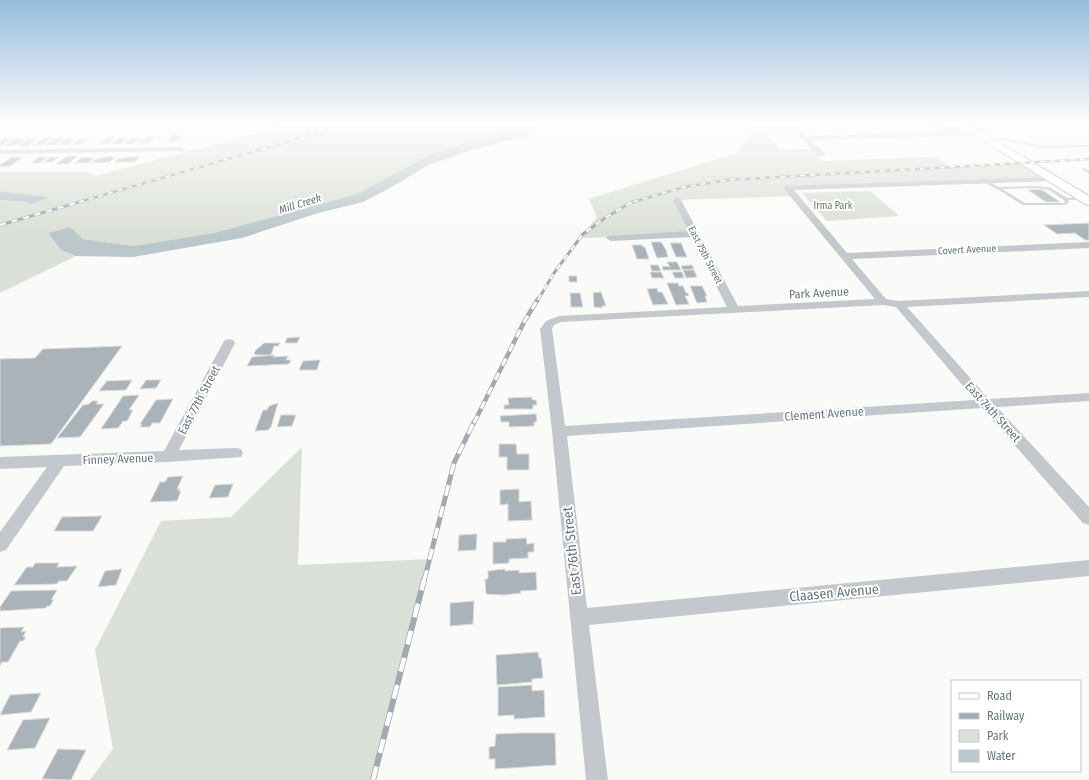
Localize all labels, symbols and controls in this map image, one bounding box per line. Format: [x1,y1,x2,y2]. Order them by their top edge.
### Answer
water label: Mill Creek [277,191,323,217]
park label: Irma Park [814,200,853,212]
street label: East 75th Street [685,224,725,287]
street label: Covert Avenue [937,242,997,258]
street label: Park Avenue [789,284,849,302]
street label: East 77th Street [175,363,223,437]
street label: East 74th Street [962,379,1024,445]
street label: Clement Avenue [784,404,864,424]
street label: Finney Avenue [82,451,154,467]
street label: East 76th Street [559,505,585,596]
street label: Claasen Avenue [789,581,880,605]
legend [951,680,1081,772]
text: Road [987,689,1012,703]
text: Railway [987,709,1025,723]
text: Park [987,729,1009,743]
text: Water [987,749,1016,763]

